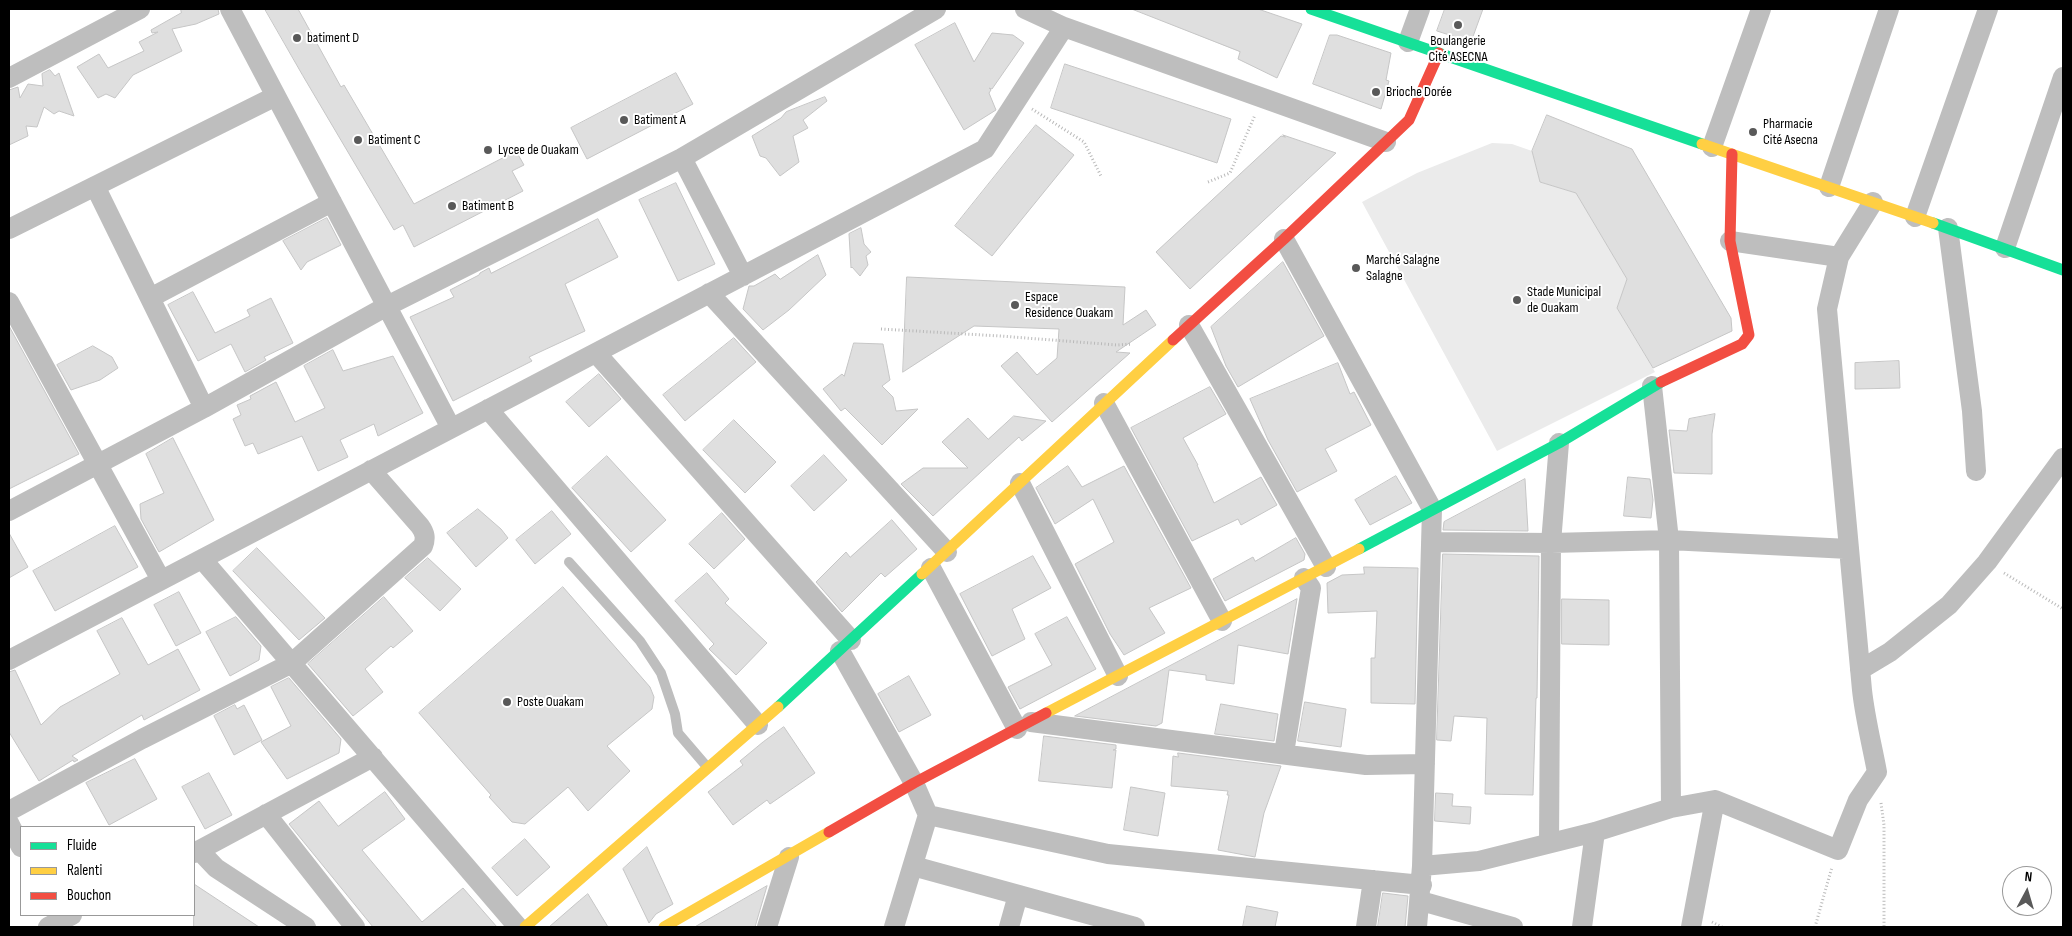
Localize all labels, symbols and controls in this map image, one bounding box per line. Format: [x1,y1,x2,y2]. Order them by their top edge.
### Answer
marker: Boulangerie Cité ASECNA [1452,19,1464,31]
place label: batiment D [307,30,359,46]
marker: batiment D [291,32,303,44]
place label: Boulangerie Cité ASECNA [1429,33,1487,65]
place label: Brioche Dorée [1386,84,1452,100]
marker: Brioche Dorée [1370,86,1382,98]
place label: Batiment A [634,112,686,128]
marker: Batiment A [618,114,630,126]
place label: Pharmacie Cité Asecna [1763,116,1818,148]
marker: Pharmacie Cité Asecna [1747,126,1759,138]
place label: Batiment C [368,132,421,148]
marker: Batiment C [352,134,364,146]
place label: Lycee de Ouakam [498,142,579,158]
marker: Lycee de Ouakam [482,144,494,156]
place label: Batiment B [462,198,514,214]
marker: Batiment B [446,200,458,212]
place label: Marché Salagne Salagne [1366,252,1440,284]
marker: Marché Salagne Salagne [1350,262,1362,274]
place label: Stade Municipal de Ouakam [1527,284,1601,316]
place label: Espace Residence Ouakam [1025,289,1113,322]
marker: Stade Municipal de Ouakam [1511,294,1523,306]
marker: Espace Residence Ouakam [1009,299,1021,311]
place label: Poste Ouakam [517,694,584,710]
marker: Poste Ouakam [501,696,513,708]
legend [20,826,195,916]
text: Fluide [67,836,97,855]
text: Ralenti [67,861,102,880]
north arrow [2002,866,2052,916]
text: N [2024,868,2033,885]
text: Bouchon [67,886,111,905]

